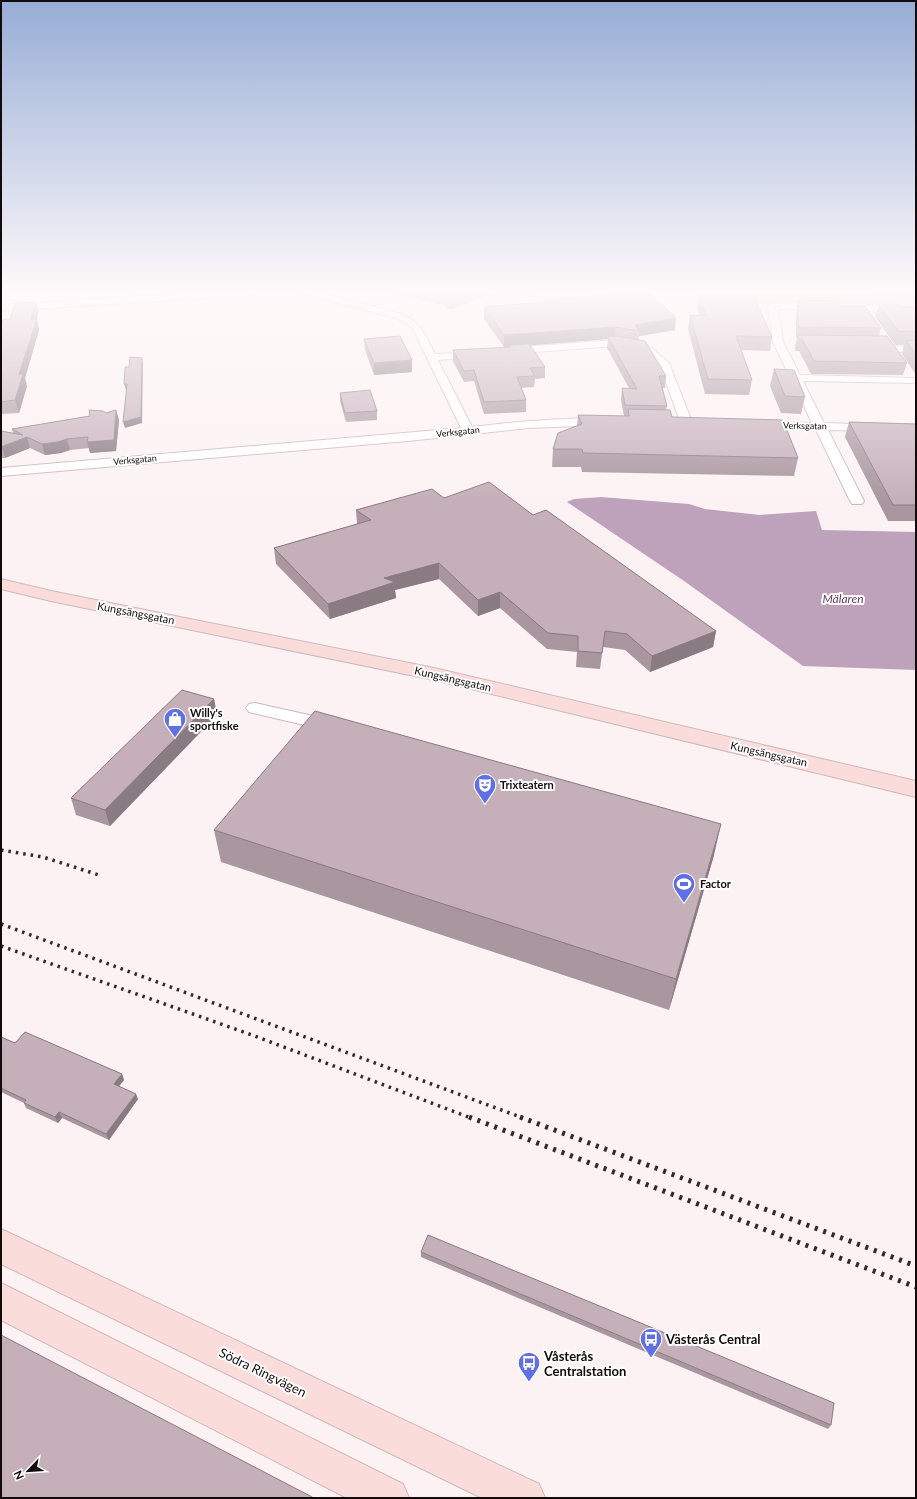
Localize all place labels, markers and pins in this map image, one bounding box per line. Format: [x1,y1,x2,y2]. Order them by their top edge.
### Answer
shop icon: Willy's sportfiske [162,706,188,739]
place label: Willy's sportfiske [190,706,239,732]
theatre icon: Trixteatern [472,772,498,805]
place label: Trixteatern [500,778,554,791]
sports icon: Factor [671,871,697,904]
place label: Factor [700,877,732,890]
bus stop icon: Västerås Central [638,1326,664,1359]
place label: Västerås Central [665,1331,761,1347]
place label: Våsterås Centralstation [543,1348,626,1379]
bus stop icon: Våsterås Centralstation [516,1350,542,1383]

